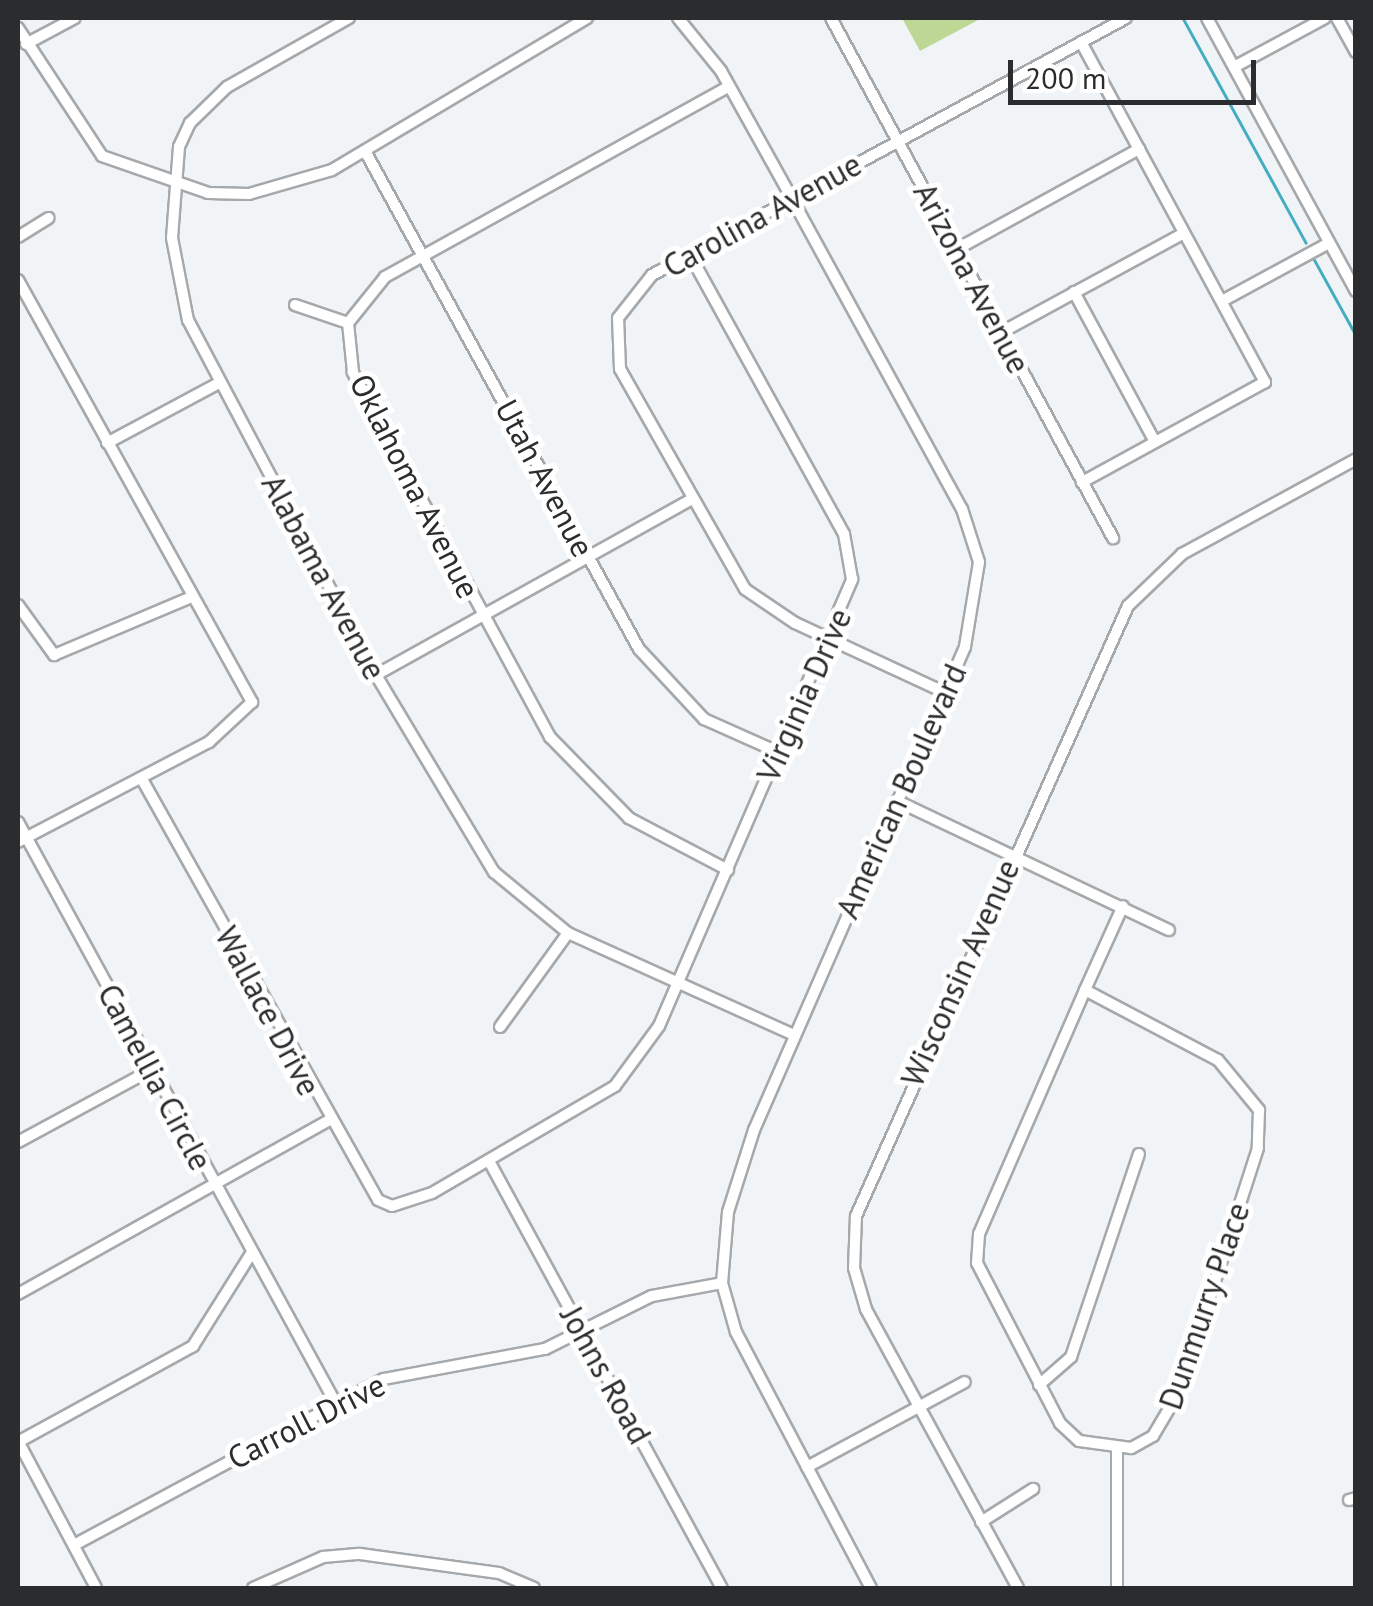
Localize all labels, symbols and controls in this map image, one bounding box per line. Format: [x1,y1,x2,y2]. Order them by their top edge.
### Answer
scale bar [1013,40,1260,102]
text: 200 m [1025,58,1106,97]
street label: Carolina Avenue [656,145,868,285]
street label: Arizona Avenue [906,176,1038,380]
street label: Oklahoma Avenue [342,367,488,605]
street label: Utah Avenue [487,392,603,564]
street label: Alabama Avenue [254,468,394,686]
street label: Virginia Drive [749,602,859,788]
street label: American Boulevard [828,658,974,924]
street label: Wisconsin Avenue [893,853,1027,1093]
street label: Wallace Drive [207,920,329,1102]
street label: Camellia Circle [90,977,220,1177]
street label: Dunmurry Place [1150,1197,1258,1415]
street label: Johns Road [553,1300,659,1450]
street label: Carroll Drive [221,1365,391,1477]

